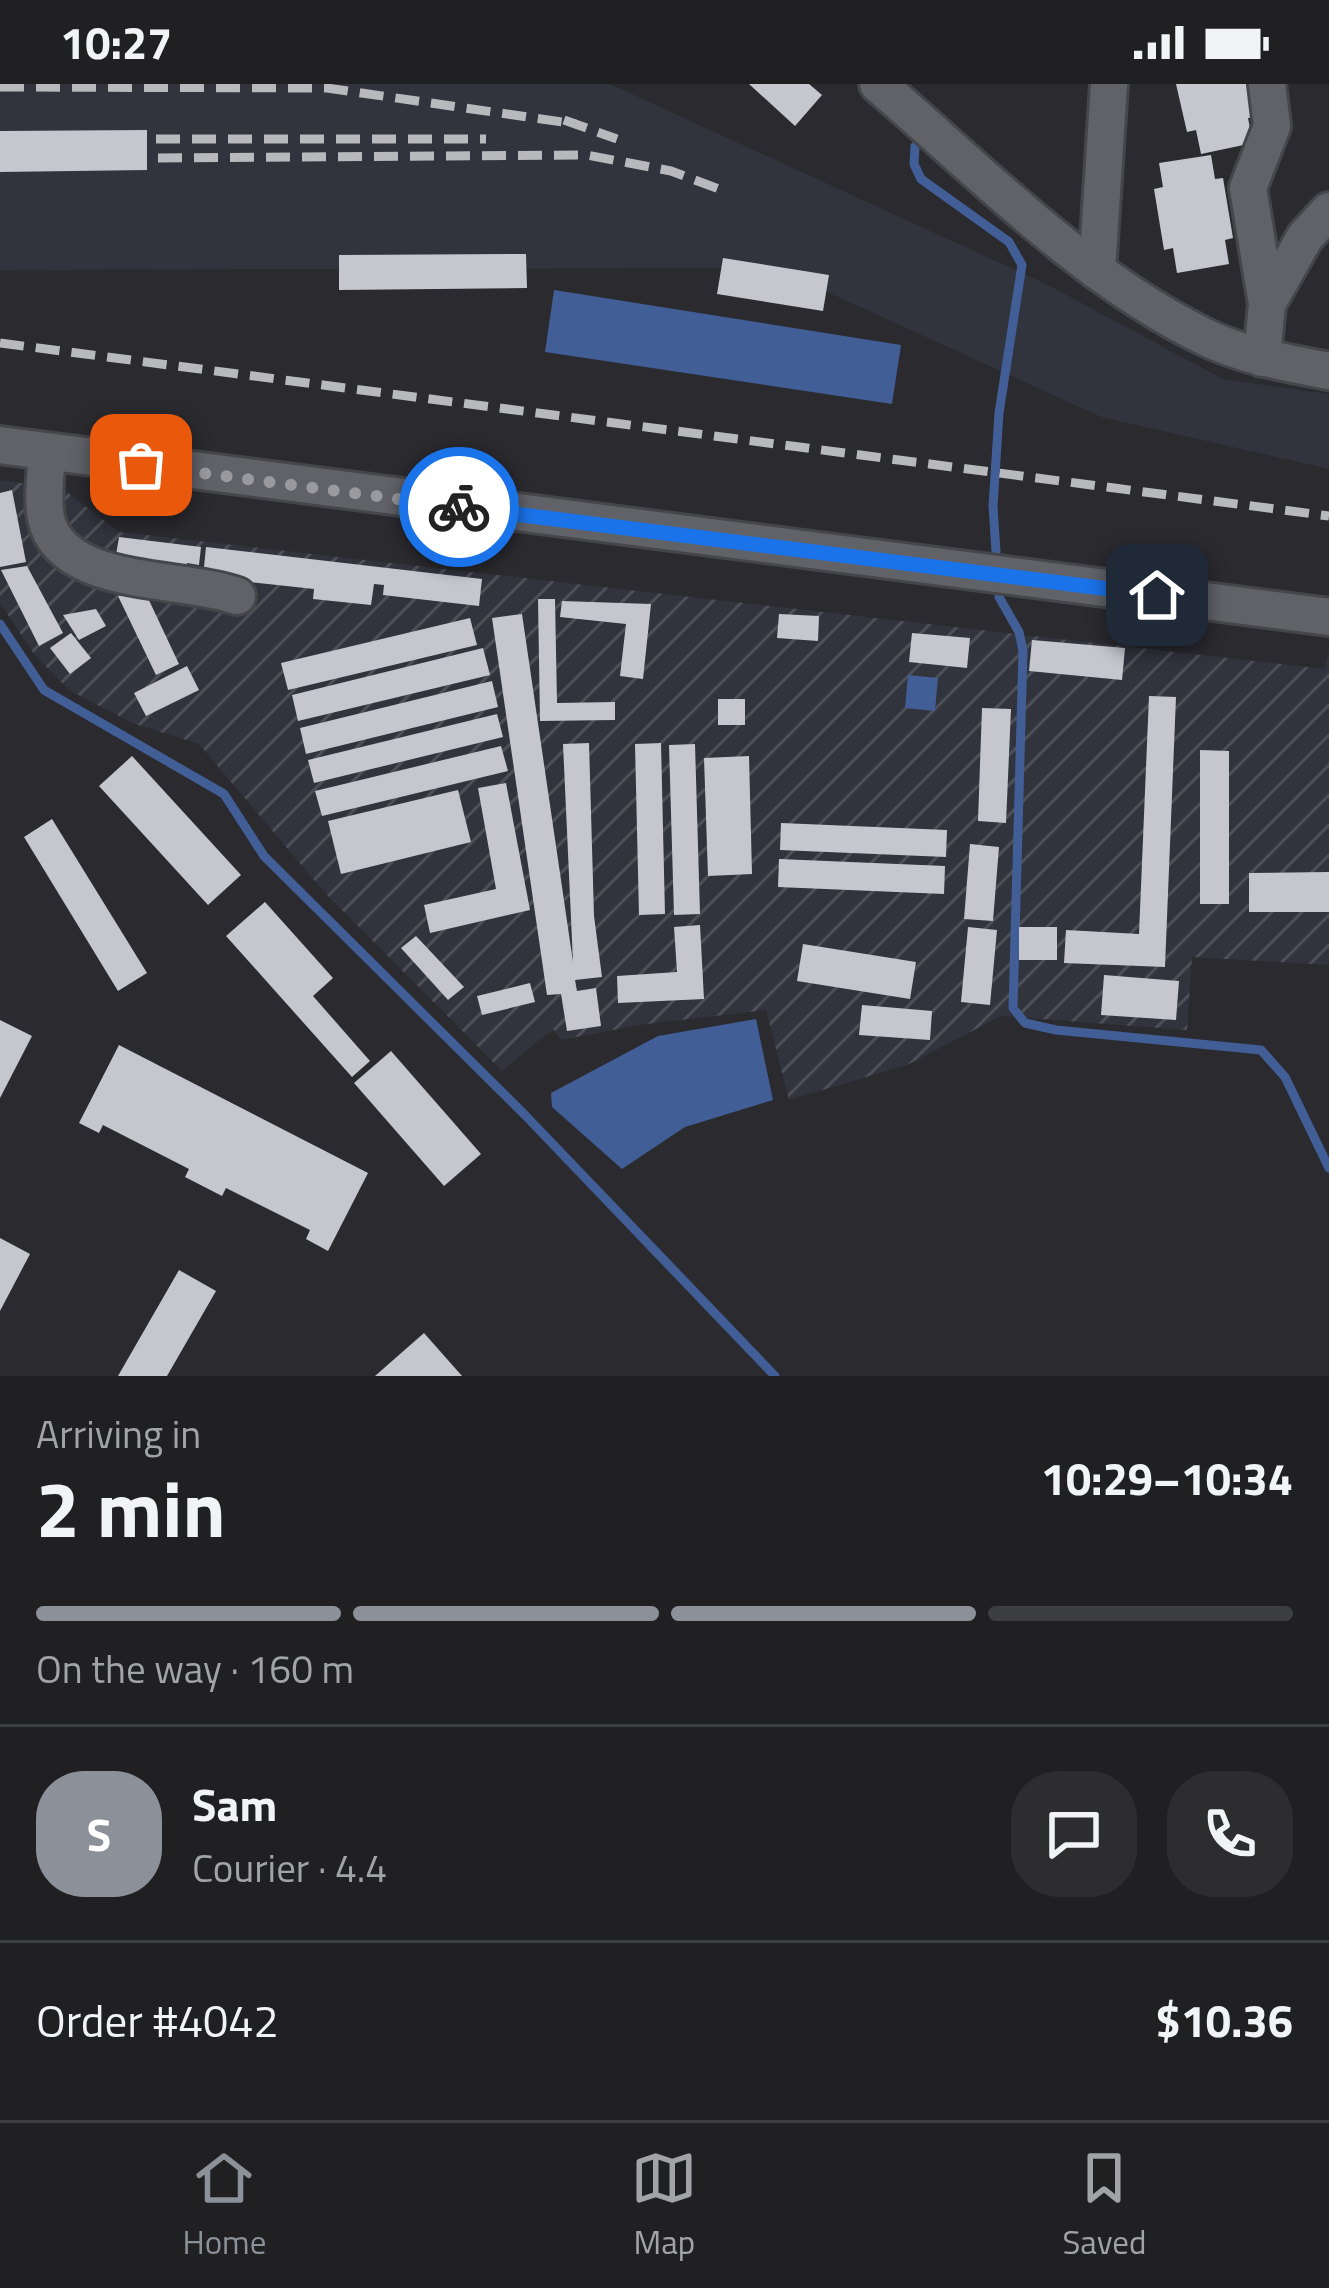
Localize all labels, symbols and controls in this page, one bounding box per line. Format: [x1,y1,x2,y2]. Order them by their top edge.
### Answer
text: 10:27 [60,8,172,76]
pin [90,414,192,516]
icon: bag [108,432,174,498]
courier [399,447,519,567]
icon: bike [426,474,492,540]
pin [1106,544,1208,646]
icon: home [1124,562,1190,628]
text: Arriving in [36,1404,201,1463]
text: 10:29–10:34 [1041,1444,1293,1512]
text: 2 min [36,1449,226,1567]
text: On the way · 160 m [36,1639,354,1698]
text: Sam [192,1770,277,1838]
button: chat [1011,1771,1137,1897]
button: phone [1167,1771,1293,1897]
text: S [87,1800,111,1868]
text: Courier · 4.4 [192,1838,387,1897]
text: Order #4042 [36,1986,279,2054]
text: $10.36 [1155,1986,1293,2054]
tab: Home [183,2145,266,2267]
tab: Map [631,2145,697,2267]
tab: Saved [1062,2145,1146,2267]

